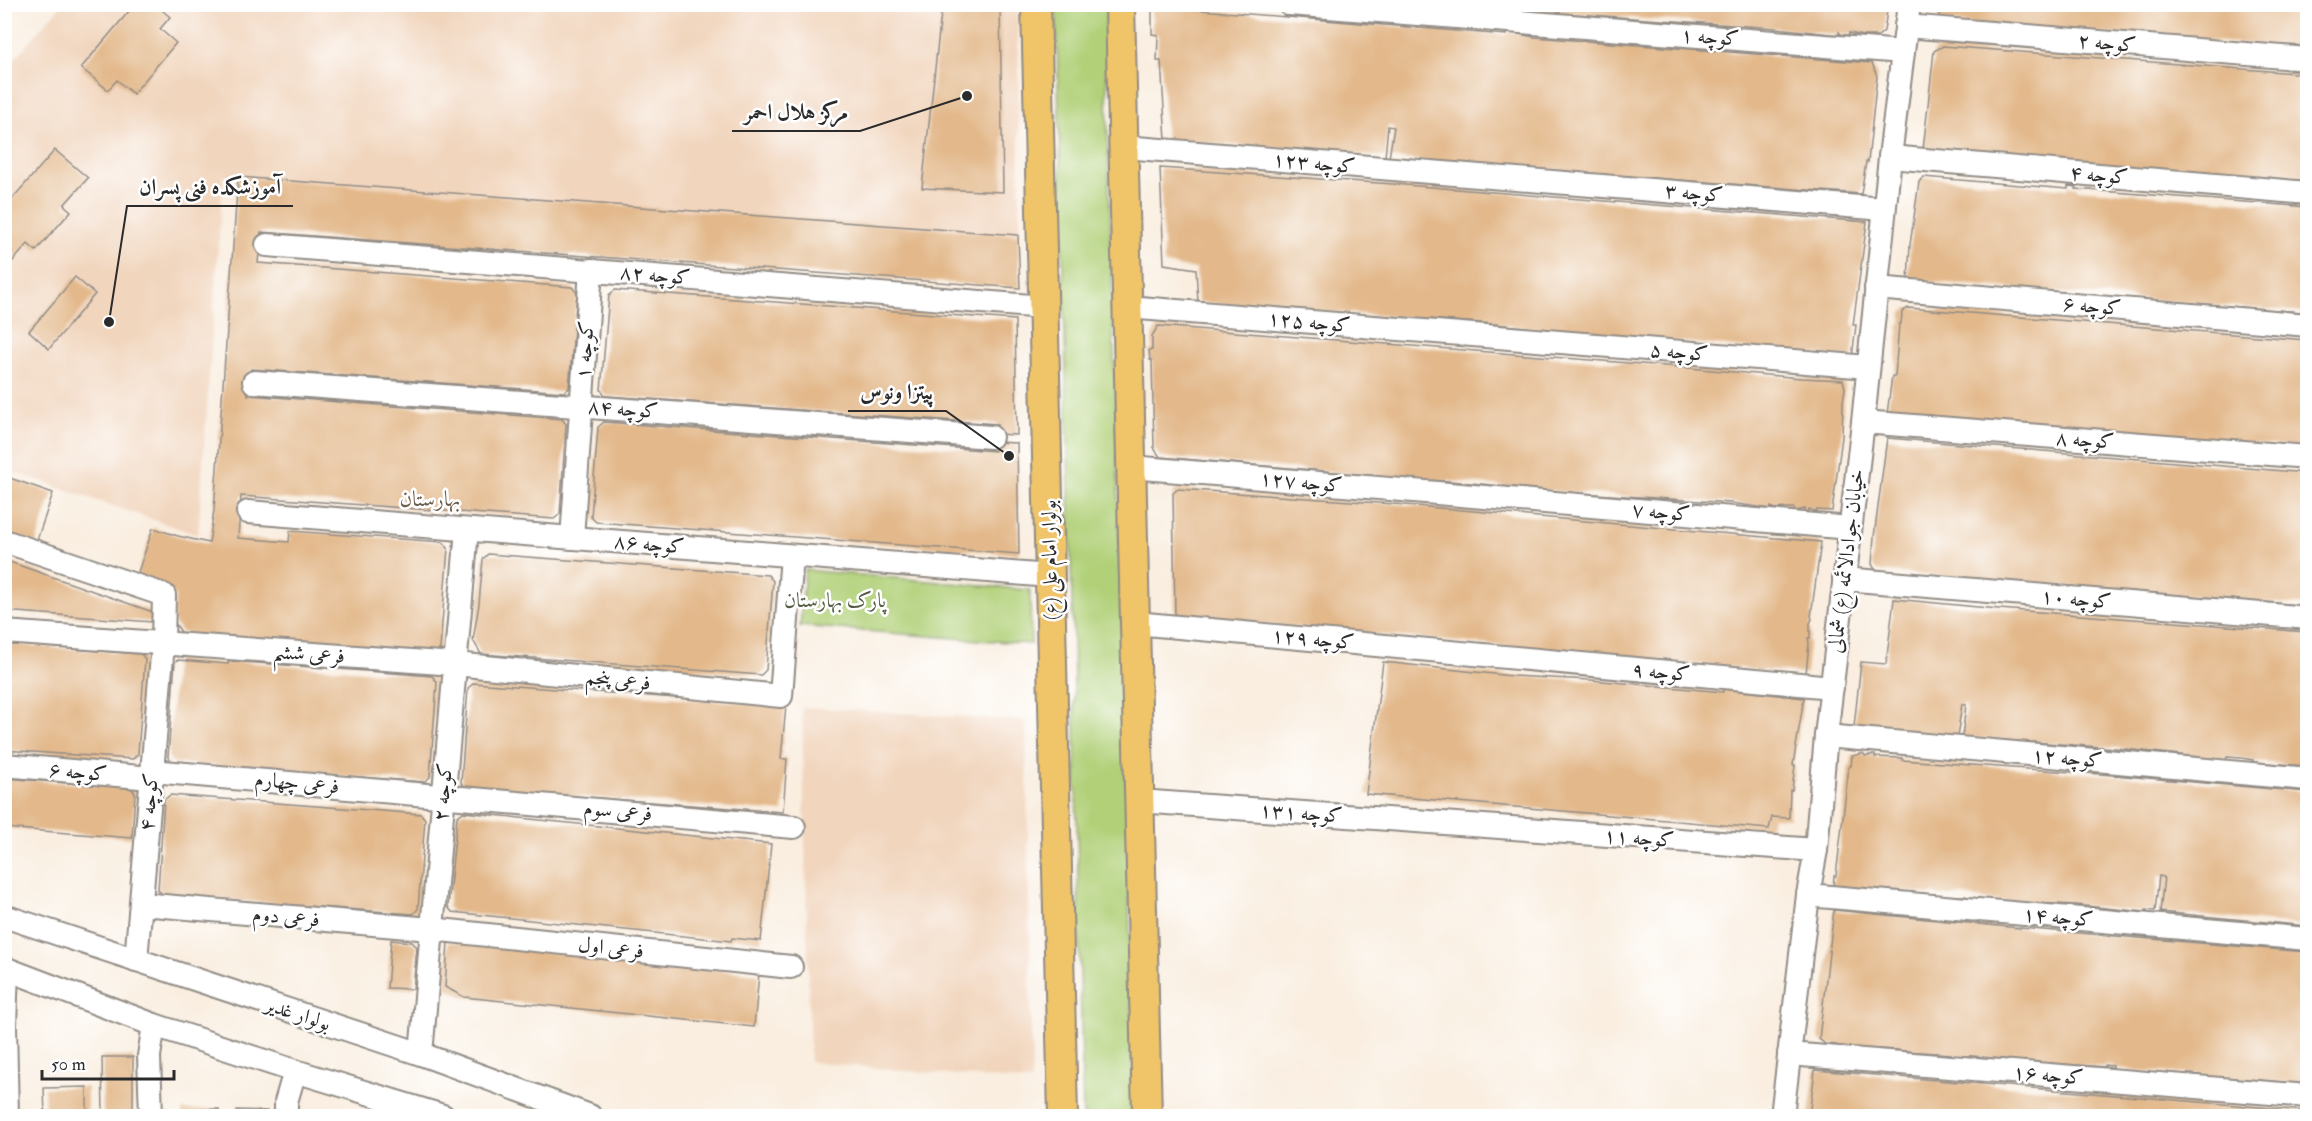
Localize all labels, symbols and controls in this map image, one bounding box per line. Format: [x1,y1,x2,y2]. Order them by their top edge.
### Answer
street label: کوچه ۱ [1680,21,1740,53]
street label: کوچه ۲ [2077,27,2137,59]
callout: مرکز هلال احمر [732,91,860,131]
text: مرکز هلال احمر [742,98,848,128]
street label: کوچه ۱۲۳ [1271,146,1357,180]
street label: کوچه ۴ [2069,159,2129,191]
callout: آموزشکده فنی پسران [127,166,293,206]
text: آموزشکده فنی پسران [139,173,283,203]
street label: کوچه ۳ [1664,177,1724,209]
street label: کوچه ۸۲ [619,258,691,292]
street label: کوچه ۶ [2062,290,2122,322]
street label: کوچه ۱۲۵ [1266,305,1352,339]
street label: کوچه ۱ [569,320,601,380]
street label: کوچه ۵ [1649,336,1709,368]
callout: پیتزا ونوس [848,371,946,411]
text: پیتزا ونوس [860,378,934,408]
street label: کوچه ۸۴ [587,393,659,425]
street label: کوچه ۸ [2055,424,2115,456]
street label: کوچه ۱۲۷ [1258,465,1344,499]
street label: خیابان جوادالائمه (ع) شمالی [1821,467,1875,655]
district label: بهارستان [400,485,460,513]
street label: کوچه ۷ [1631,496,1691,528]
street label: بولوار امام علی (ع) [1035,500,1069,620]
street label: کوچه ۸۶ [613,527,685,561]
street label: کوچه ۱۰ [2040,582,2112,616]
park label: پارک بهارستان [784,587,887,615]
street label: کوچه ۱۲۹ [1270,622,1356,656]
street label: فرعی ششم [272,638,346,677]
street label: کوچه ۹ [1631,656,1691,688]
street label: فرعی پنجم [583,663,652,703]
street label: کوچه ۱۲ [2031,741,2103,775]
street label: کوچه ۶ [48,756,108,788]
street label: کوچه ۲ [427,762,459,822]
street label: فرعی چهارم [253,766,340,804]
street label: کوچه ۴ [133,772,165,832]
street label: فرعی سوم [582,795,654,831]
street label: کوچه ۱۳۱ [1259,797,1343,829]
street label: کوچه ۱۱ [1603,822,1675,854]
street label: کوچه ۱۴ [2022,900,2094,934]
street label: فرعی دوم [251,901,321,937]
street label: فرعی اول [577,931,645,965]
street label: بولوار غدیر [260,990,334,1037]
scale bar [42,1043,174,1081]
text: 50 m [51,1053,86,1076]
street label: کوچه ۱۶ [2012,1058,2084,1092]

